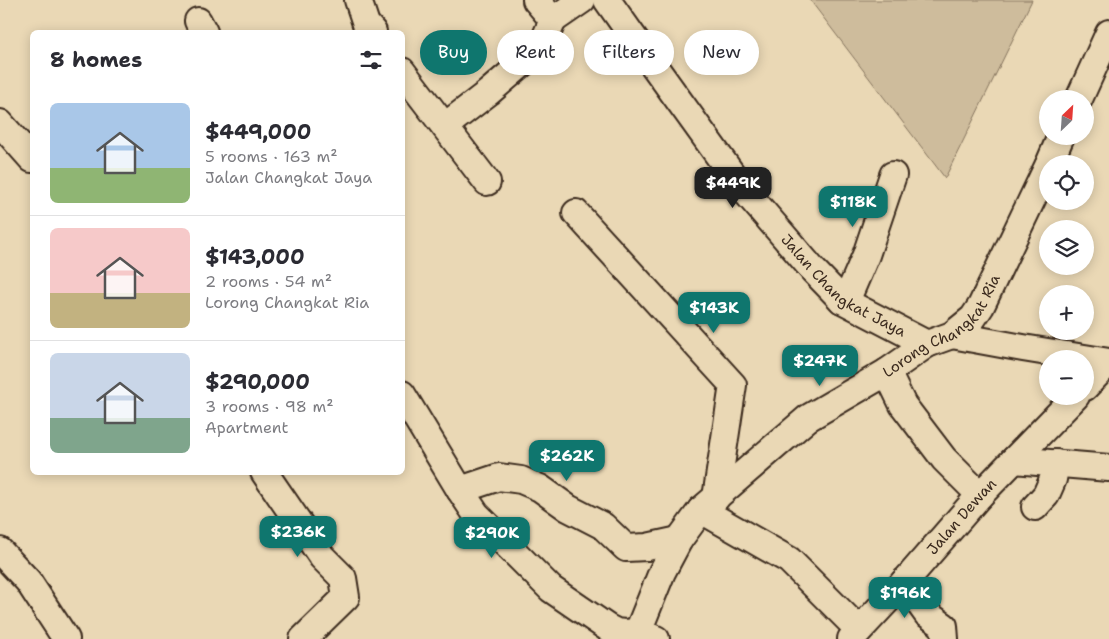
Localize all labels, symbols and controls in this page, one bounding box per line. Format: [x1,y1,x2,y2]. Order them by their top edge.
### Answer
chip: Buy [420,30,487,75]
chip: Rent [497,30,574,75]
chip: Filters [584,30,674,75]
chip: New [684,30,759,75]
text: 8 homes [50,46,142,74]
icon: filters [357,46,385,74]
north arrow [1039,90,1094,145]
map controls [1039,90,1094,405]
text: $449,000 [205,118,312,146]
icon: home [90,123,150,183]
text: 5 rooms · 163 m² [205,146,338,167]
button: locate [1039,155,1094,210]
pin: $449K [698,166,768,209]
text: Jalan Changkat Jaya [205,167,372,188]
text: $449K [706,172,760,193]
pin: $118K [818,186,888,228]
text: $118K [830,191,876,212]
button: layers [1039,220,1094,275]
street label: Jalan Changkat Jaya [776,230,910,342]
text: $143,000 [205,243,305,271]
icon: home [90,248,150,308]
street label: Lorong Changkat Ria [879,270,1005,382]
text: 2 rooms · 54 m² [205,271,332,292]
button: + [1039,285,1094,340]
text: Lorong Changkat Ria [205,292,369,313]
pin: $143K [679,292,749,334]
text: $143K [689,297,739,318]
pin: $247K [785,344,855,387]
text: $247K [793,350,847,371]
button: − [1039,350,1094,405]
text: $290,000 [205,368,310,396]
icon: home [90,373,150,433]
text: 3 rooms · 98 m² [205,396,334,417]
text: Apartment [205,417,288,438]
pin: $262K [532,440,602,482]
text: $262K [540,445,594,466]
street label: Jalan Dewan [923,474,1001,559]
pin: $236K [263,516,333,558]
pin: $290K [457,516,527,559]
text: $236K [271,521,325,542]
text: $290K [465,522,519,543]
pin: $196K [870,576,940,619]
text: $196K [880,582,930,603]

